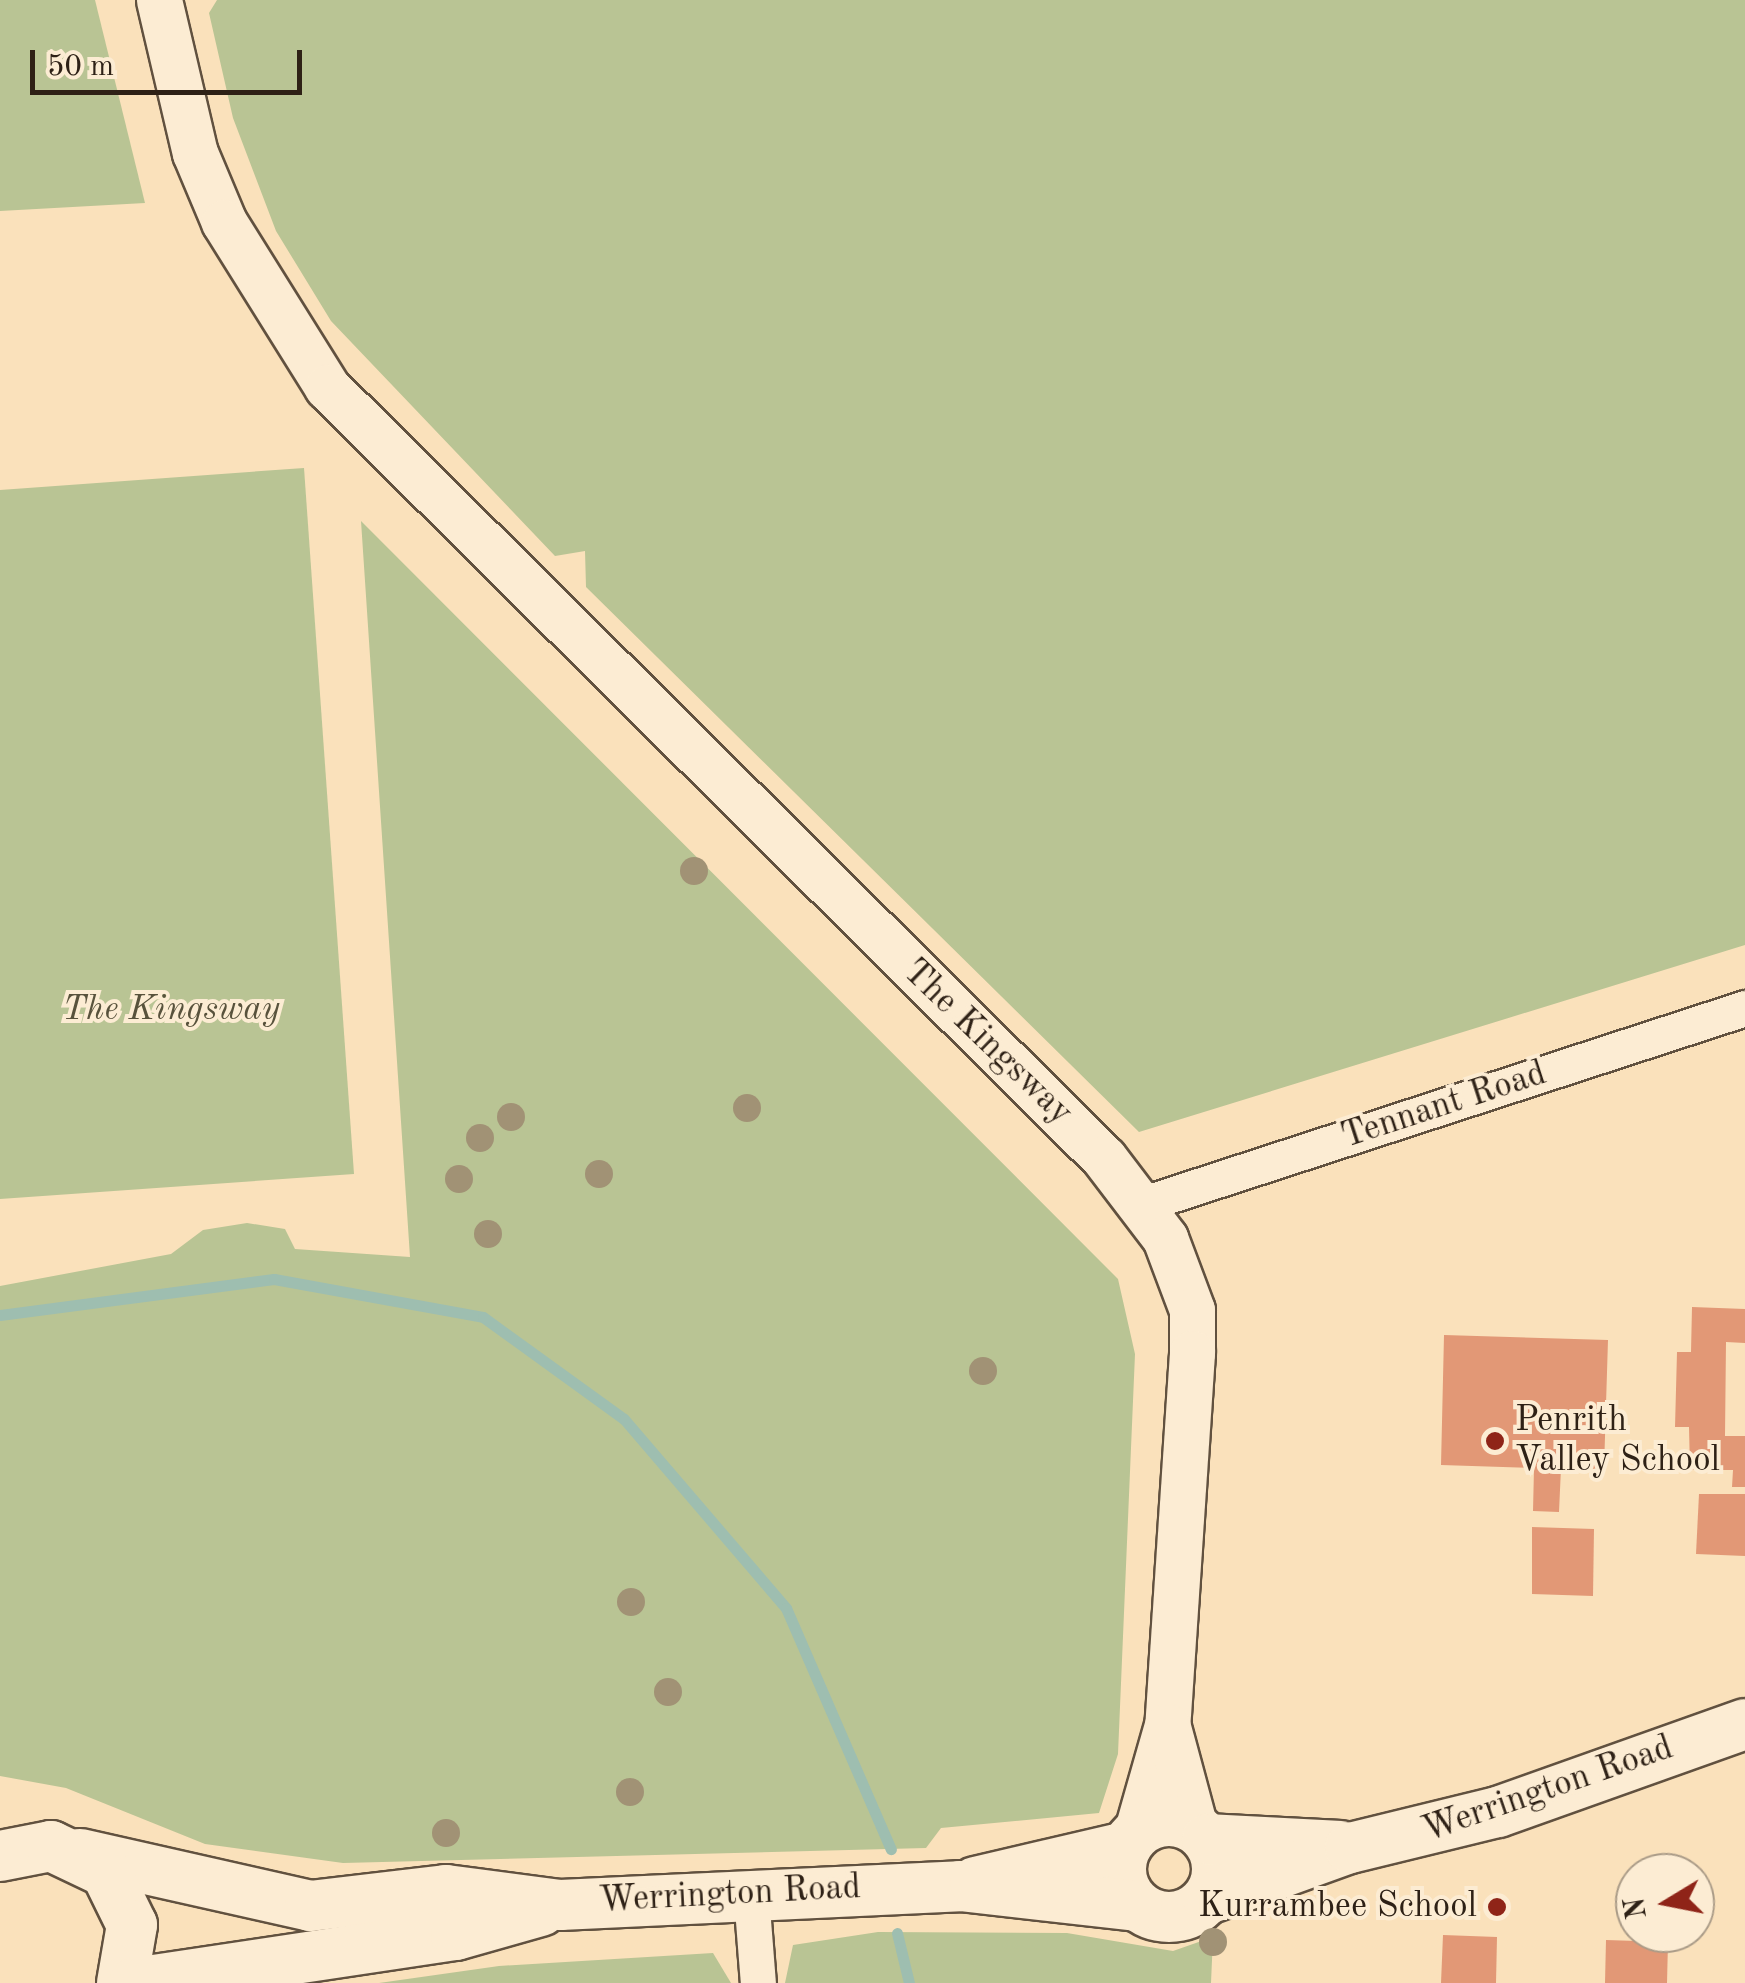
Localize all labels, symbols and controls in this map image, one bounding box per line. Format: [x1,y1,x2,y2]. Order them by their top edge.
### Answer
scale bar [35,30,308,92]
text: 50 m [47,52,114,82]
street label: The Kingsway [893,951,1081,1135]
park label: The Kingsway [62,989,280,1031]
street label: Tennant Road [1336,1053,1552,1159]
place label: Penrith Valley School [1515,1400,1720,1482]
marker: Penrith Valley School [1484,1430,1506,1452]
street label: Werrington Road [1417,1727,1679,1853]
north arrow [1615,1853,1715,1953]
street label: Werrington Road [598,1867,862,1923]
place label: Kurrambee School [1198,1886,1477,1928]
text: N [1622,1895,1653,1921]
marker: Kurrambee School [1486,1896,1508,1918]

